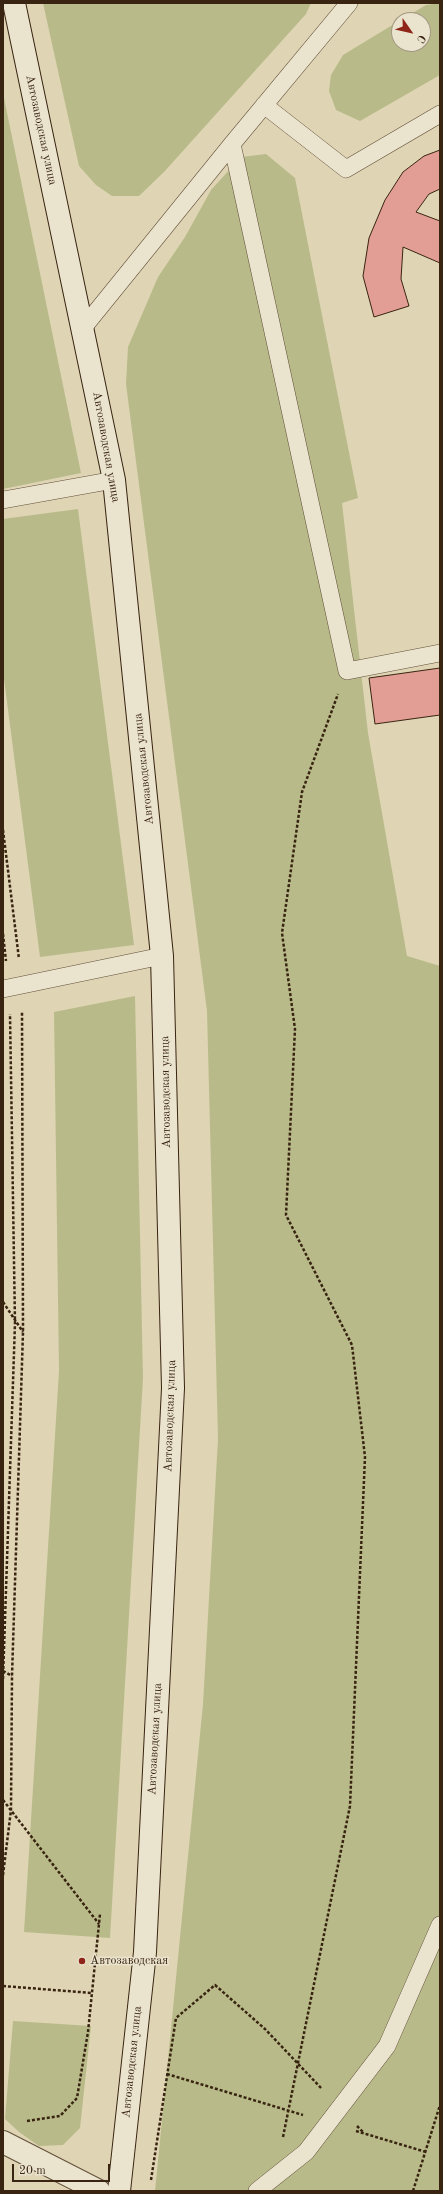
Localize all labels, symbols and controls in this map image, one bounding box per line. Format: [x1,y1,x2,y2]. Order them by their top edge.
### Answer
north arrow [391,12,431,52]
text: С [414,32,427,45]
street label: Автозаводская улица [22,74,60,186]
street label: Автозаводская улица [89,390,123,504]
street label: Автозаводская улица [131,712,157,826]
street label: Автозаводская улица [158,1036,174,1148]
street label: Автозаводская улица [161,1360,179,1472]
street label: Автозаводская улица [145,1682,165,1796]
place label: Автозаводская [90,1954,168,1968]
marker: Автозаводская [77,1956,87,1966]
street label: Автозаводская улица [119,2005,145,2119]
scale bar [14,2156,112,2182]
text: 20 m [19,2165,46,2177]

